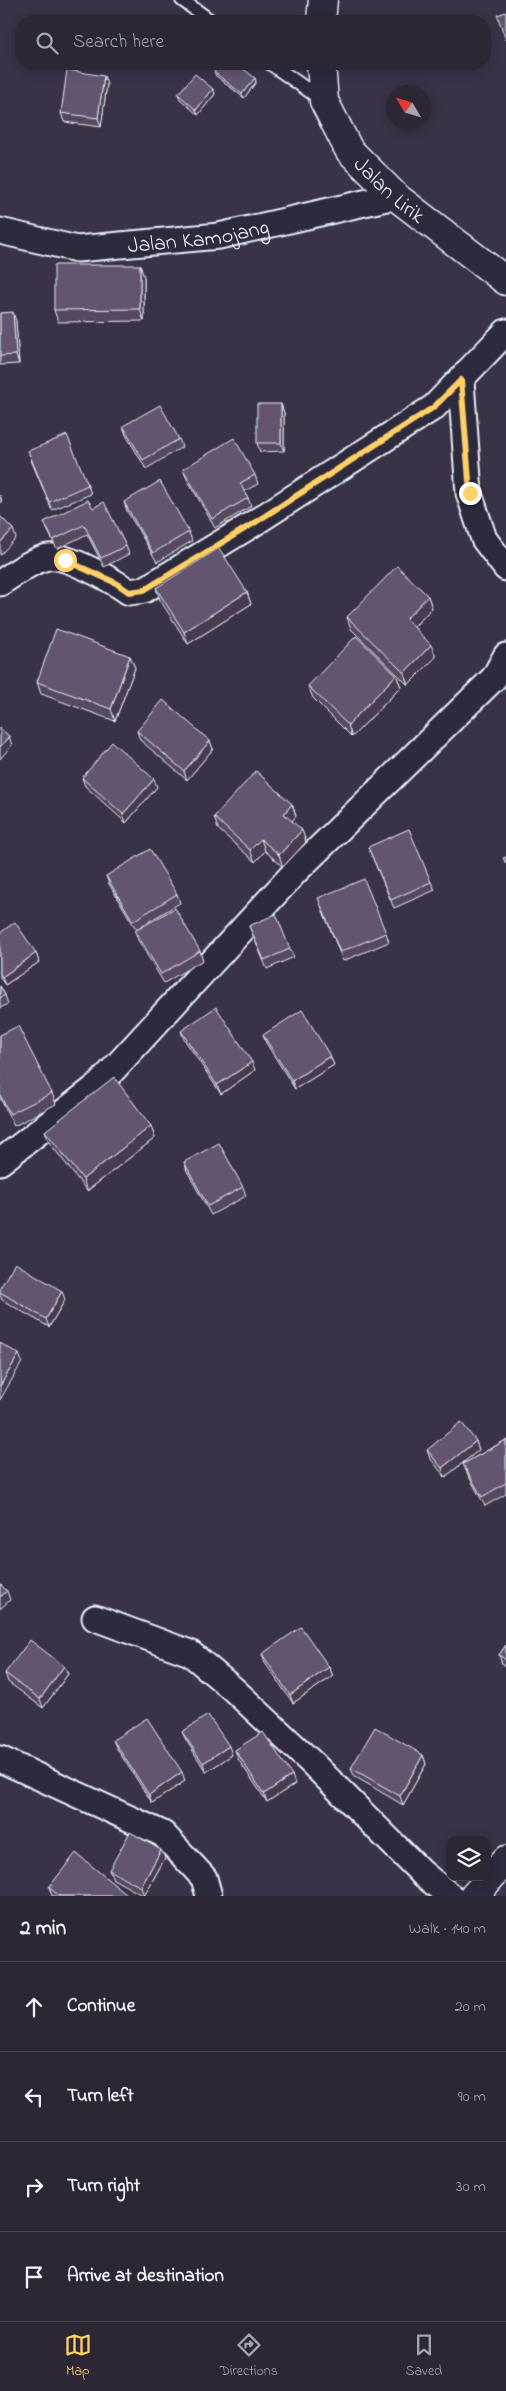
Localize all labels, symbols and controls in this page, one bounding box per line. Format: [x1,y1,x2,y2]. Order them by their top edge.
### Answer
search box [15,15,491,70]
icon: search [33,29,61,57]
text: Search here [73,29,164,56]
north arrow [386,85,431,130]
street label: Jalan Lirik [345,150,431,233]
street label: Jalan Kamojang [126,212,273,263]
route end [459,482,482,505]
route start [54,549,77,572]
map controls [446,1836,491,1881]
button: layers [446,1836,491,1881]
text: 2 min [20,1914,66,1944]
text: Walk · 140 m [409,1917,486,1941]
icon: ahead [20,1993,48,2021]
text: Continue [67,1993,135,2020]
text: 20 m [455,1995,486,2019]
icon: left [20,2083,48,2111]
text: Turn left [67,2083,134,2110]
text: 90 m [458,2085,486,2109]
icon: right [20,2173,48,2201]
text: Turn right [67,2173,140,2200]
text: 30 m [456,2175,486,2199]
icon: arrive [20,2263,48,2291]
text: Arrive at destination [67,2263,224,2290]
tab: Map [64,2331,92,2382]
tab: Directions [220,2331,278,2382]
tab: Saved [406,2331,442,2382]

